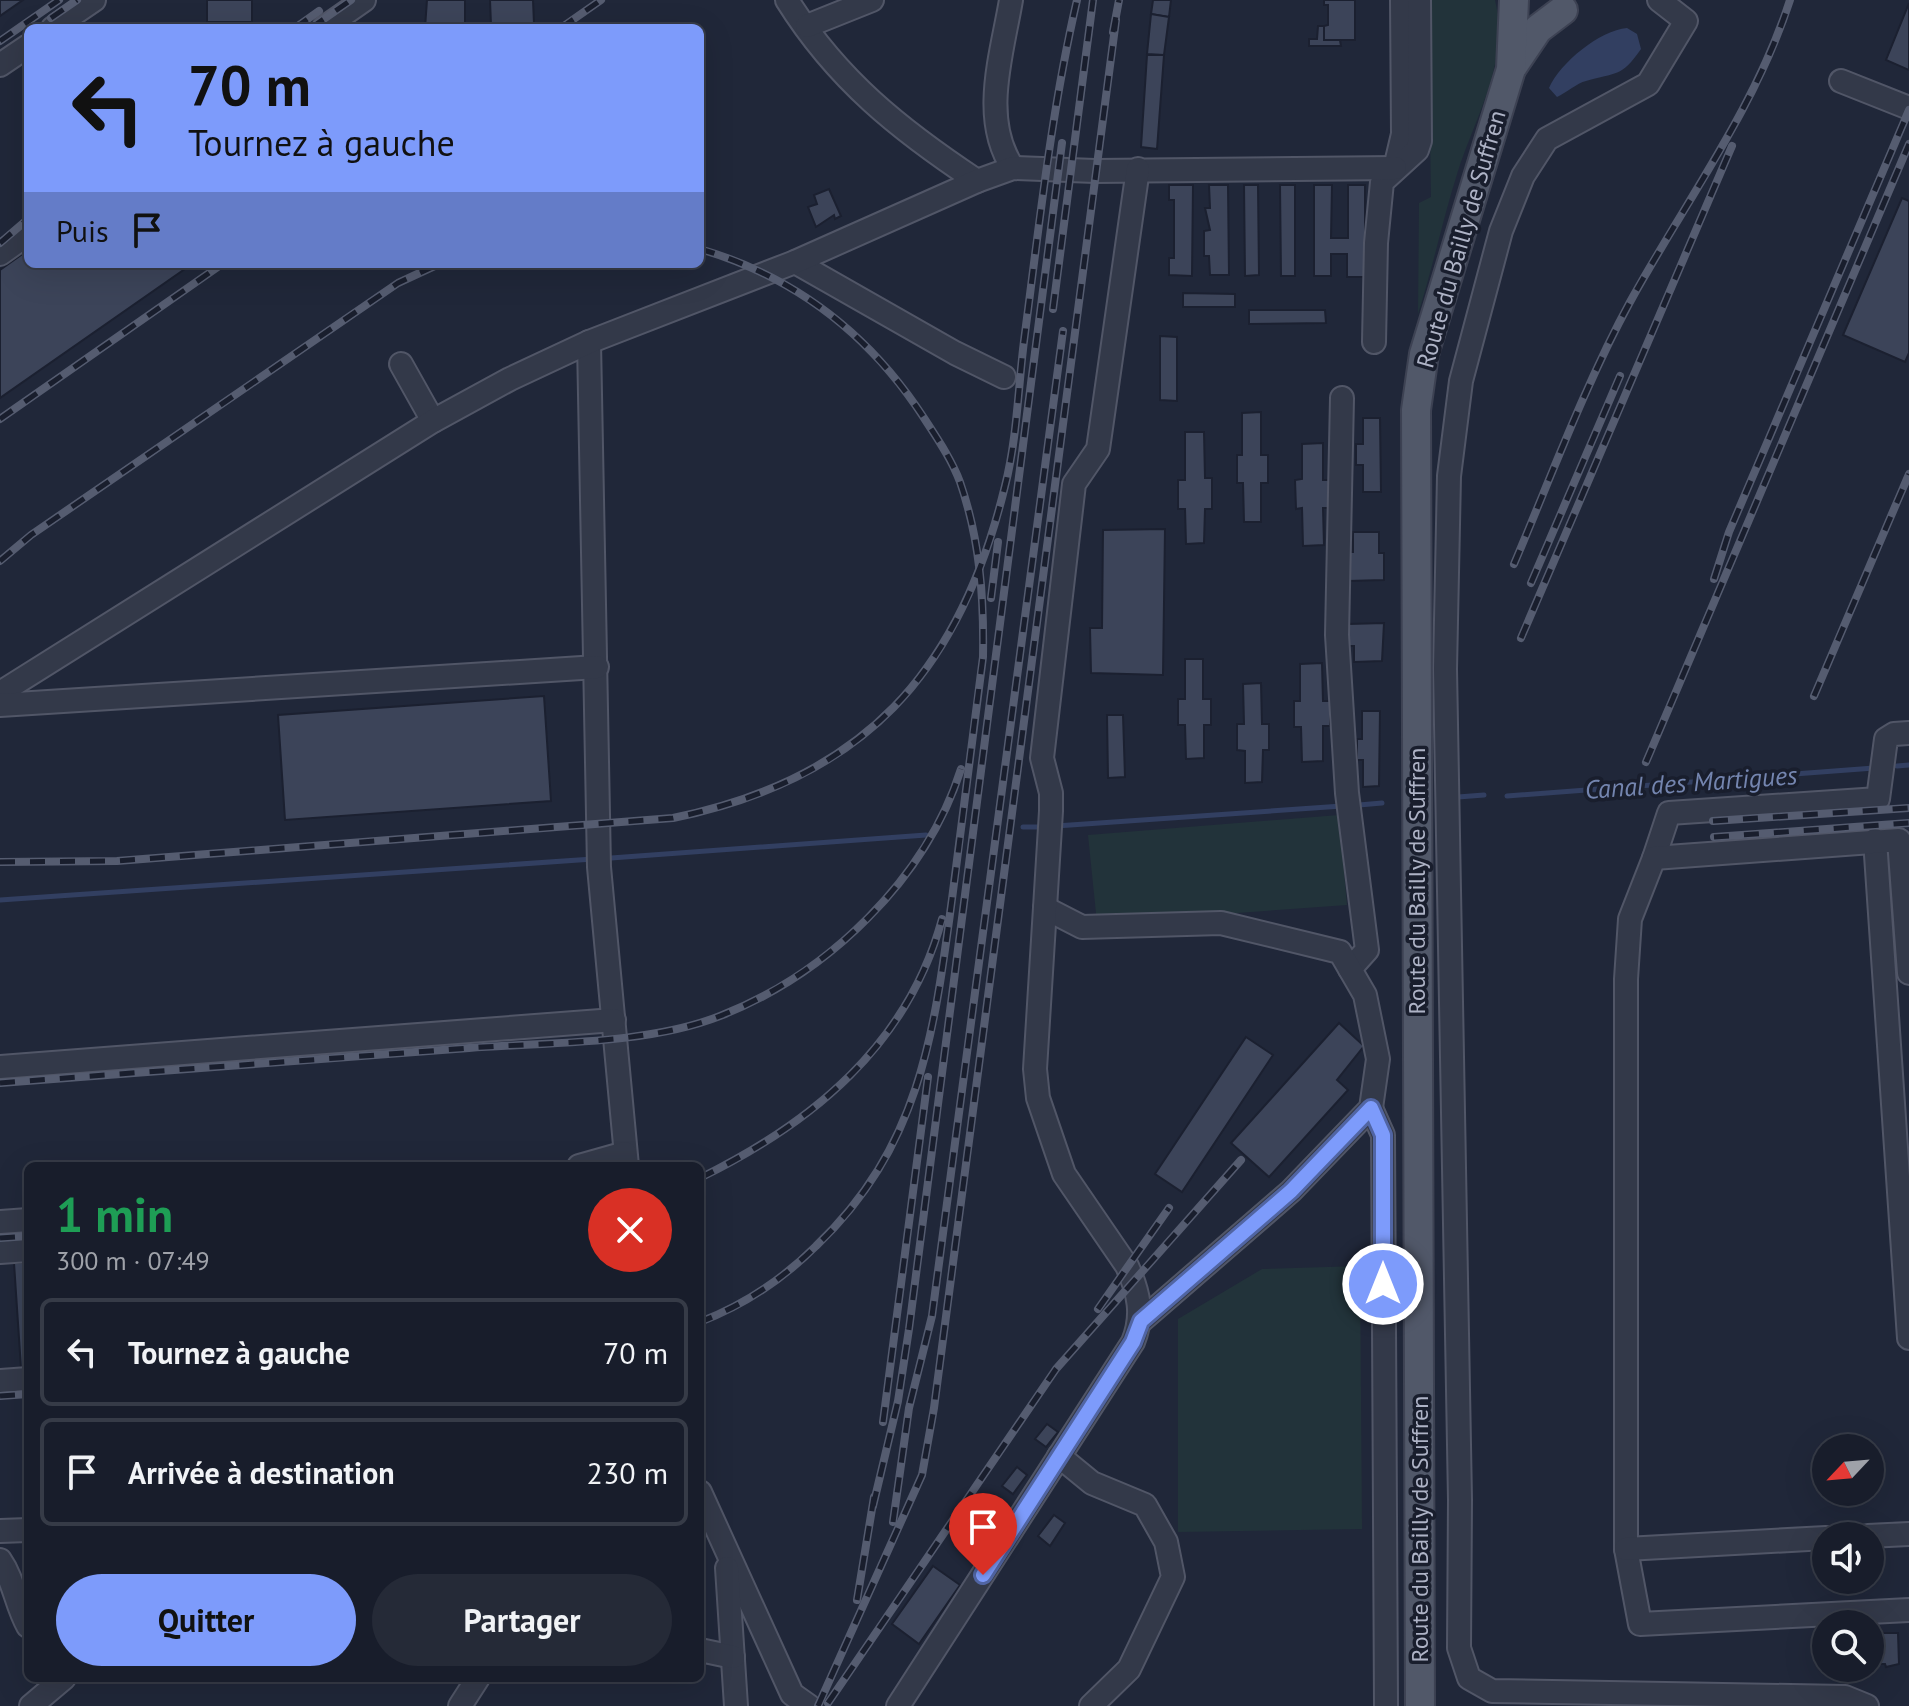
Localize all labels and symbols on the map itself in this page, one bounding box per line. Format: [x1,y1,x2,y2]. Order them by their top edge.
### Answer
street label: Route du Bailly de Suffren [1409,107,1513,371]
street label: Route du Bailly de Suffren [1401,748,1432,1014]
water label: Canal des Martigues [1584,758,1799,806]
position arrow [1341,1242,1425,1326]
street label: Route du Bailly de Suffren [1404,1396,1435,1662]
north arrow [1812,1434,1884,1506]
pin [949,1493,1017,1575]

